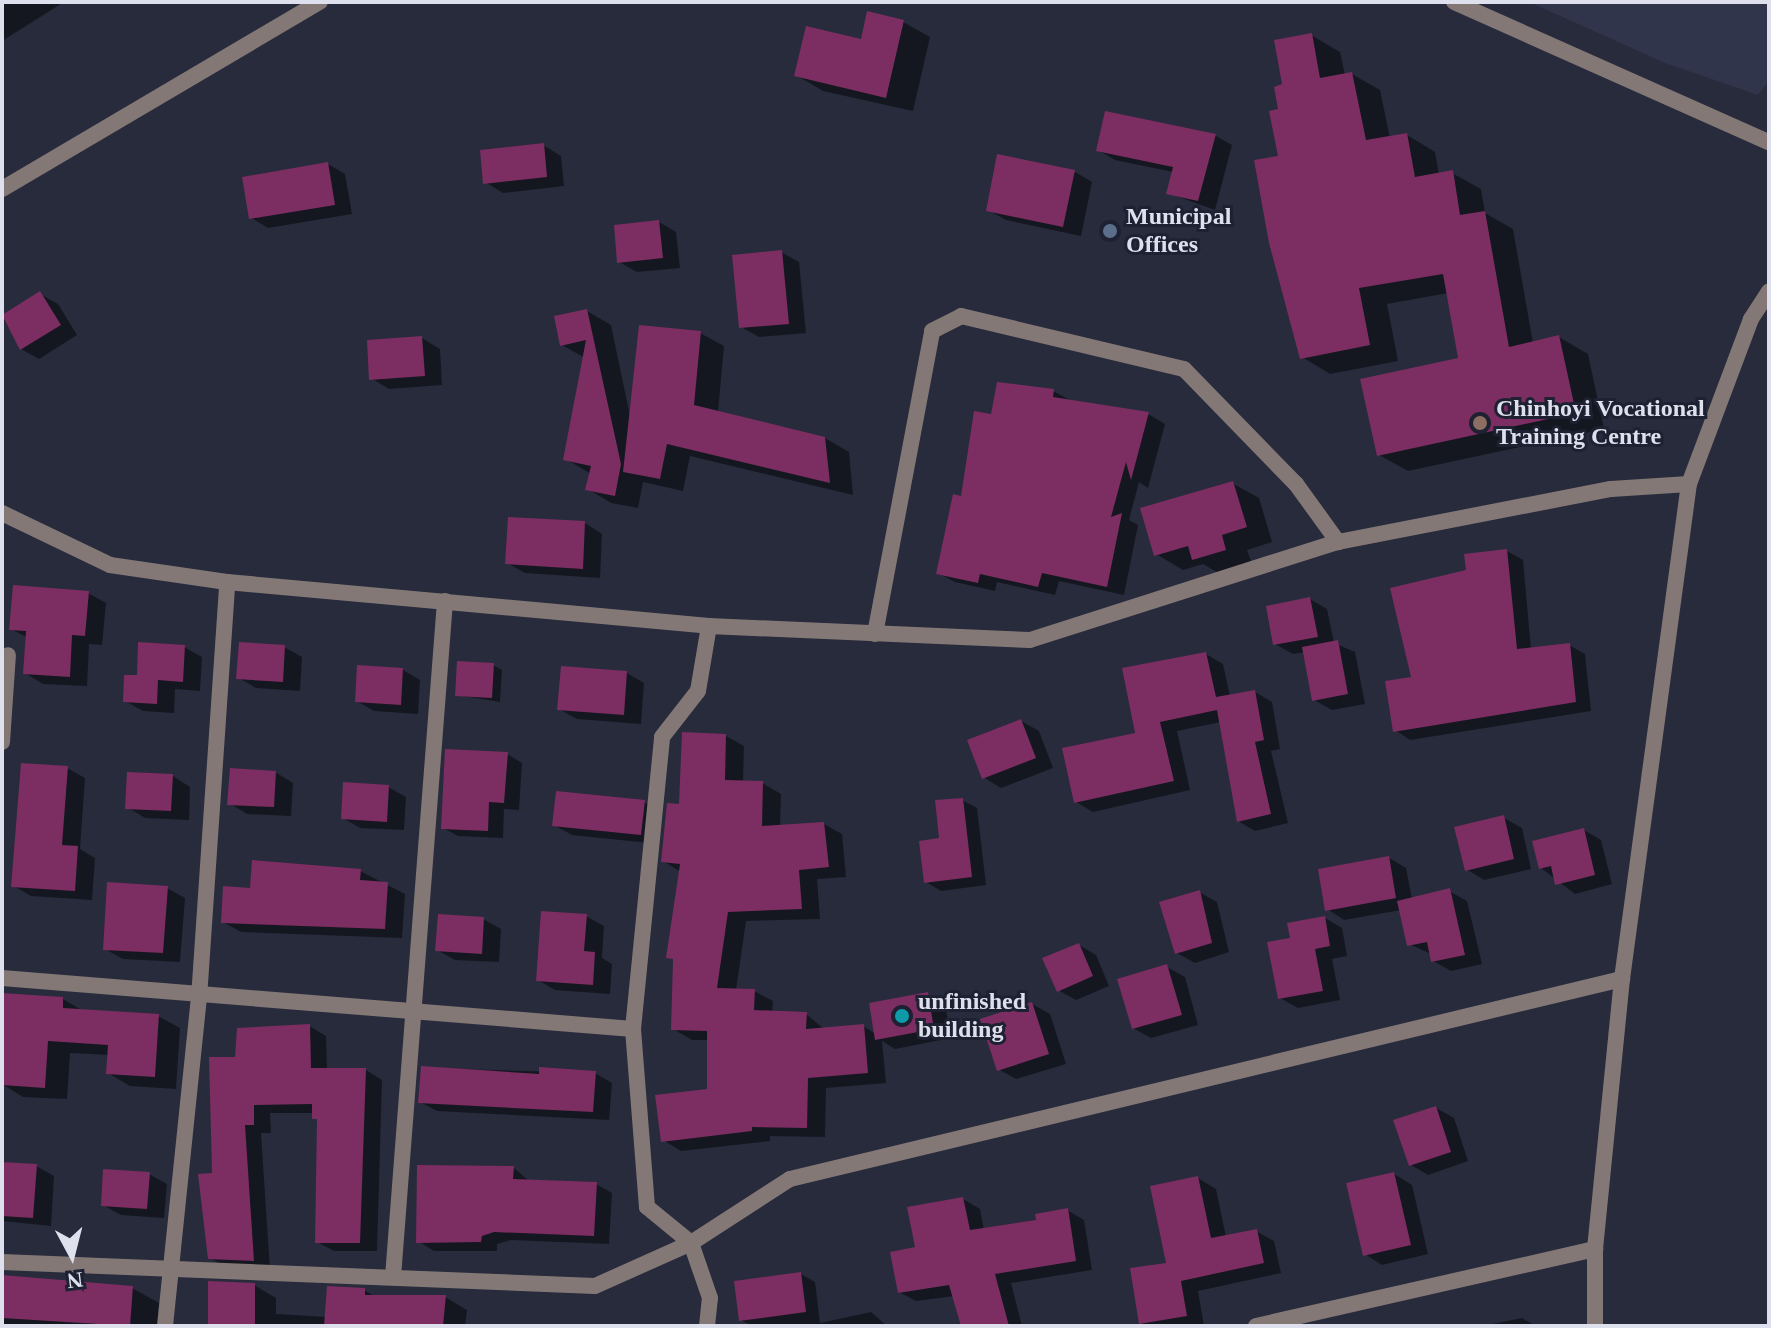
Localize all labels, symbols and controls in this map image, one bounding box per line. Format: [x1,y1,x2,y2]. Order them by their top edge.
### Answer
place label: Municipal Offices [1126,203,1231,259]
marker: Municipal Offices [1101,222,1119,240]
place label: Chinhoyi Vocational Training Centre [1496,395,1705,451]
marker: Chinhoyi Vocational Training Centre [1471,414,1489,432]
place label: unfinished building [918,988,1026,1044]
marker: unfinished building [893,1007,911,1025]
north arrow [32,1216,112,1296]
text: N [66,1267,84,1294]

